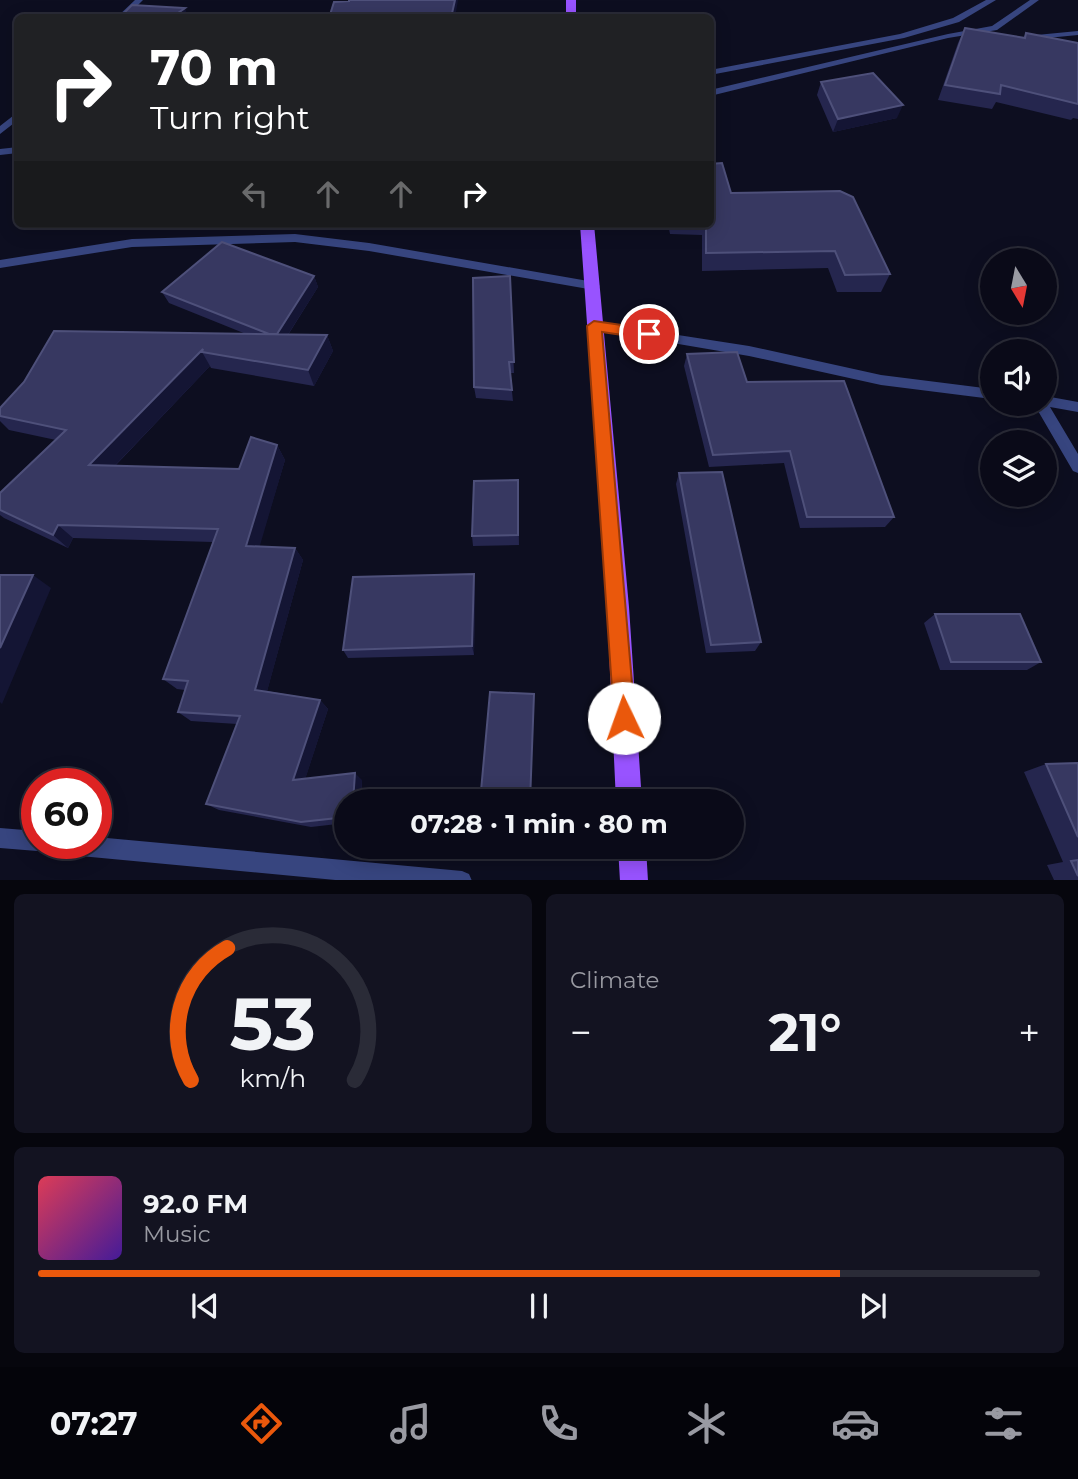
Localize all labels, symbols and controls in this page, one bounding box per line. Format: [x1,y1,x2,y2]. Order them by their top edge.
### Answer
text: 70 m [150,38,278,97]
icon: right [35,42,126,133]
text: Turn right [150,98,310,137]
icon: left [236,175,274,213]
icon: ahead [309,175,347,213]
icon: ahead [382,175,420,213]
icon: right [455,175,493,213]
north arrow [980,248,1057,326]
map controls [980,248,1057,507]
pin [619,304,679,364]
icon: arrive [630,315,668,353]
button: sound [980,339,1057,416]
button: layers [980,430,1057,507]
position arrow [587,681,661,755]
speed limit sign: 60 [21,768,112,859]
text: 07:28 · 1 min · 80 m [410,808,668,840]
text: Climate [570,966,659,994]
text: 53 [230,980,316,1068]
text: 21° [769,1001,841,1064]
text: − [570,1009,592,1056]
text: + [1018,1009,1040,1056]
text: km/h [240,1062,306,1092]
text: 92.0 FM [143,1188,248,1220]
text: Music [143,1220,211,1248]
icon: previous [186,1287,224,1325]
icon: pause [520,1287,558,1325]
icon: next [854,1287,892,1325]
icon: directions [237,1399,286,1448]
icon: music [386,1399,435,1448]
icon: phone [534,1399,583,1448]
icon: climate [682,1399,731,1448]
icon: car [831,1399,880,1448]
icon: filters [979,1399,1028,1448]
text: 07:27 [50,1404,138,1443]

